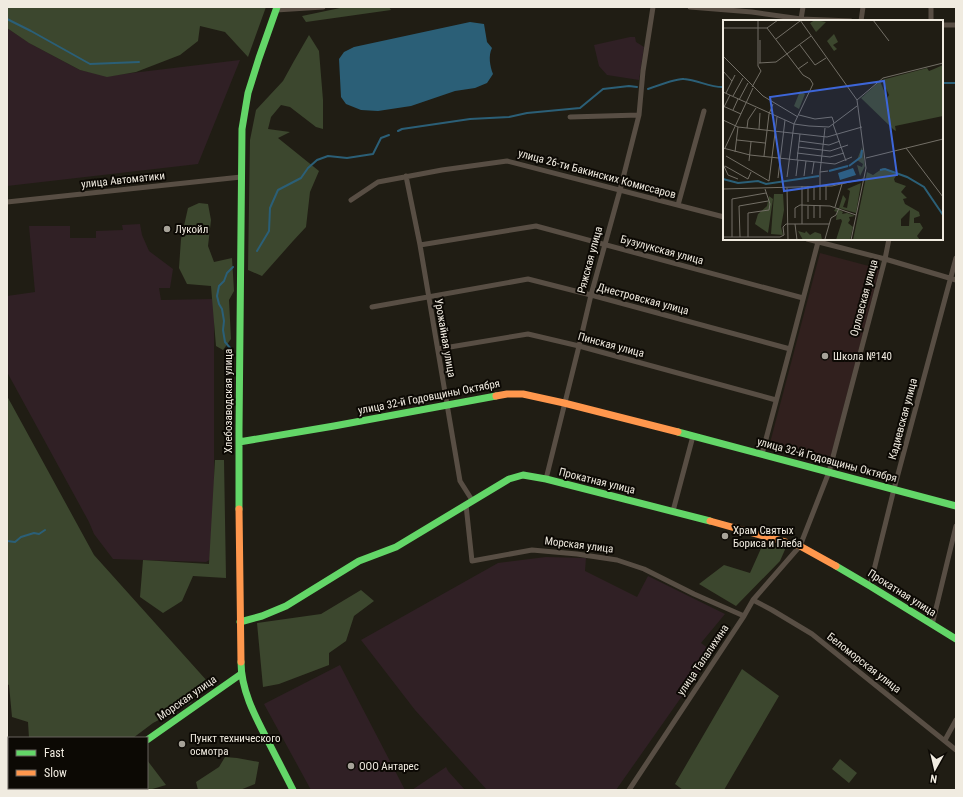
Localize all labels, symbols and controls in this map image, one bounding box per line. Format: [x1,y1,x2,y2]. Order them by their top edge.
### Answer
inset map [723,20,943,240]
street label: улица 26-ти Бакинских Комиссаров [517,147,677,201]
street label: улица Автоматики [80,169,166,191]
place label: Лукойл [175,223,208,236]
marker: Лукойл [162,224,172,234]
street label: Ряжская улица [575,225,605,295]
street label: Бузулукская улица [619,233,705,267]
street label: Орловская улица [848,258,880,338]
street label: Днестровская улица [596,281,690,317]
street label: Урожайная улица [432,298,458,378]
street label: Пинская улица [576,330,646,360]
street label: Хлебозаводская улица [222,349,235,453]
place label: Школа №140 [833,350,892,363]
marker: Школа №140 [820,351,830,361]
street label: улица 32-й Годовщины Октября [357,377,501,417]
street label: Кадиевская улица [886,377,920,461]
street label: улица 32-й Годовщины Октября [756,435,898,485]
street label: Прокатная улица [557,465,637,497]
place label: Храм Святых Бориса и Глеба [733,524,802,550]
marker: Храм Святых Бориса и Глеба [720,531,730,541]
street label: Морская улица [544,534,614,556]
street label: Прокатная улица [865,567,939,619]
street label: улица Талалихина [674,622,732,698]
street label: Беломорская улица [824,630,904,696]
street label: Морская улица [155,673,219,723]
place label: Пункт технического осмотра [190,732,281,758]
legend [8,737,148,789]
marker: Пункт технического осмотра [177,739,187,749]
text: Fast [44,746,65,760]
north arrow [915,749,955,789]
place label: ООО Антарес [359,760,419,773]
marker: ООО Антарес [346,761,356,771]
text: Slow [44,766,67,780]
text: N [929,771,938,785]

